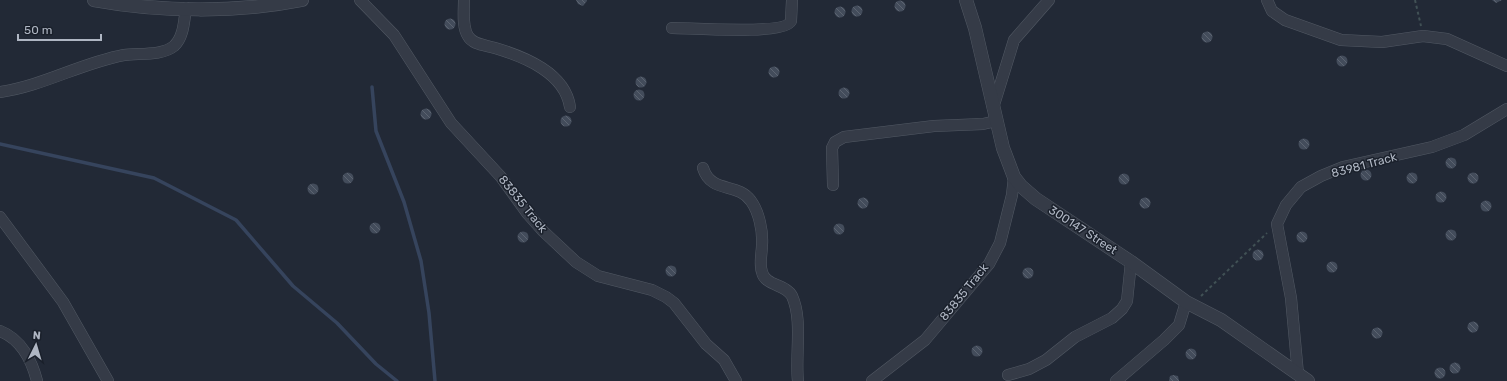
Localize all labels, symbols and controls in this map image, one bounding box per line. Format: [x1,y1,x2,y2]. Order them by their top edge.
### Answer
scale bar [18,16,101,42]
text: 50 m [24,23,52,37]
street label: 83981 Track [1330,149,1399,180]
street label: 83835 Track [496,173,551,236]
street label: 300147 Street [1046,203,1120,257]
street label: 83835 Track [937,260,992,323]
north arrow [16,325,56,365]
text: N [32,329,41,342]

